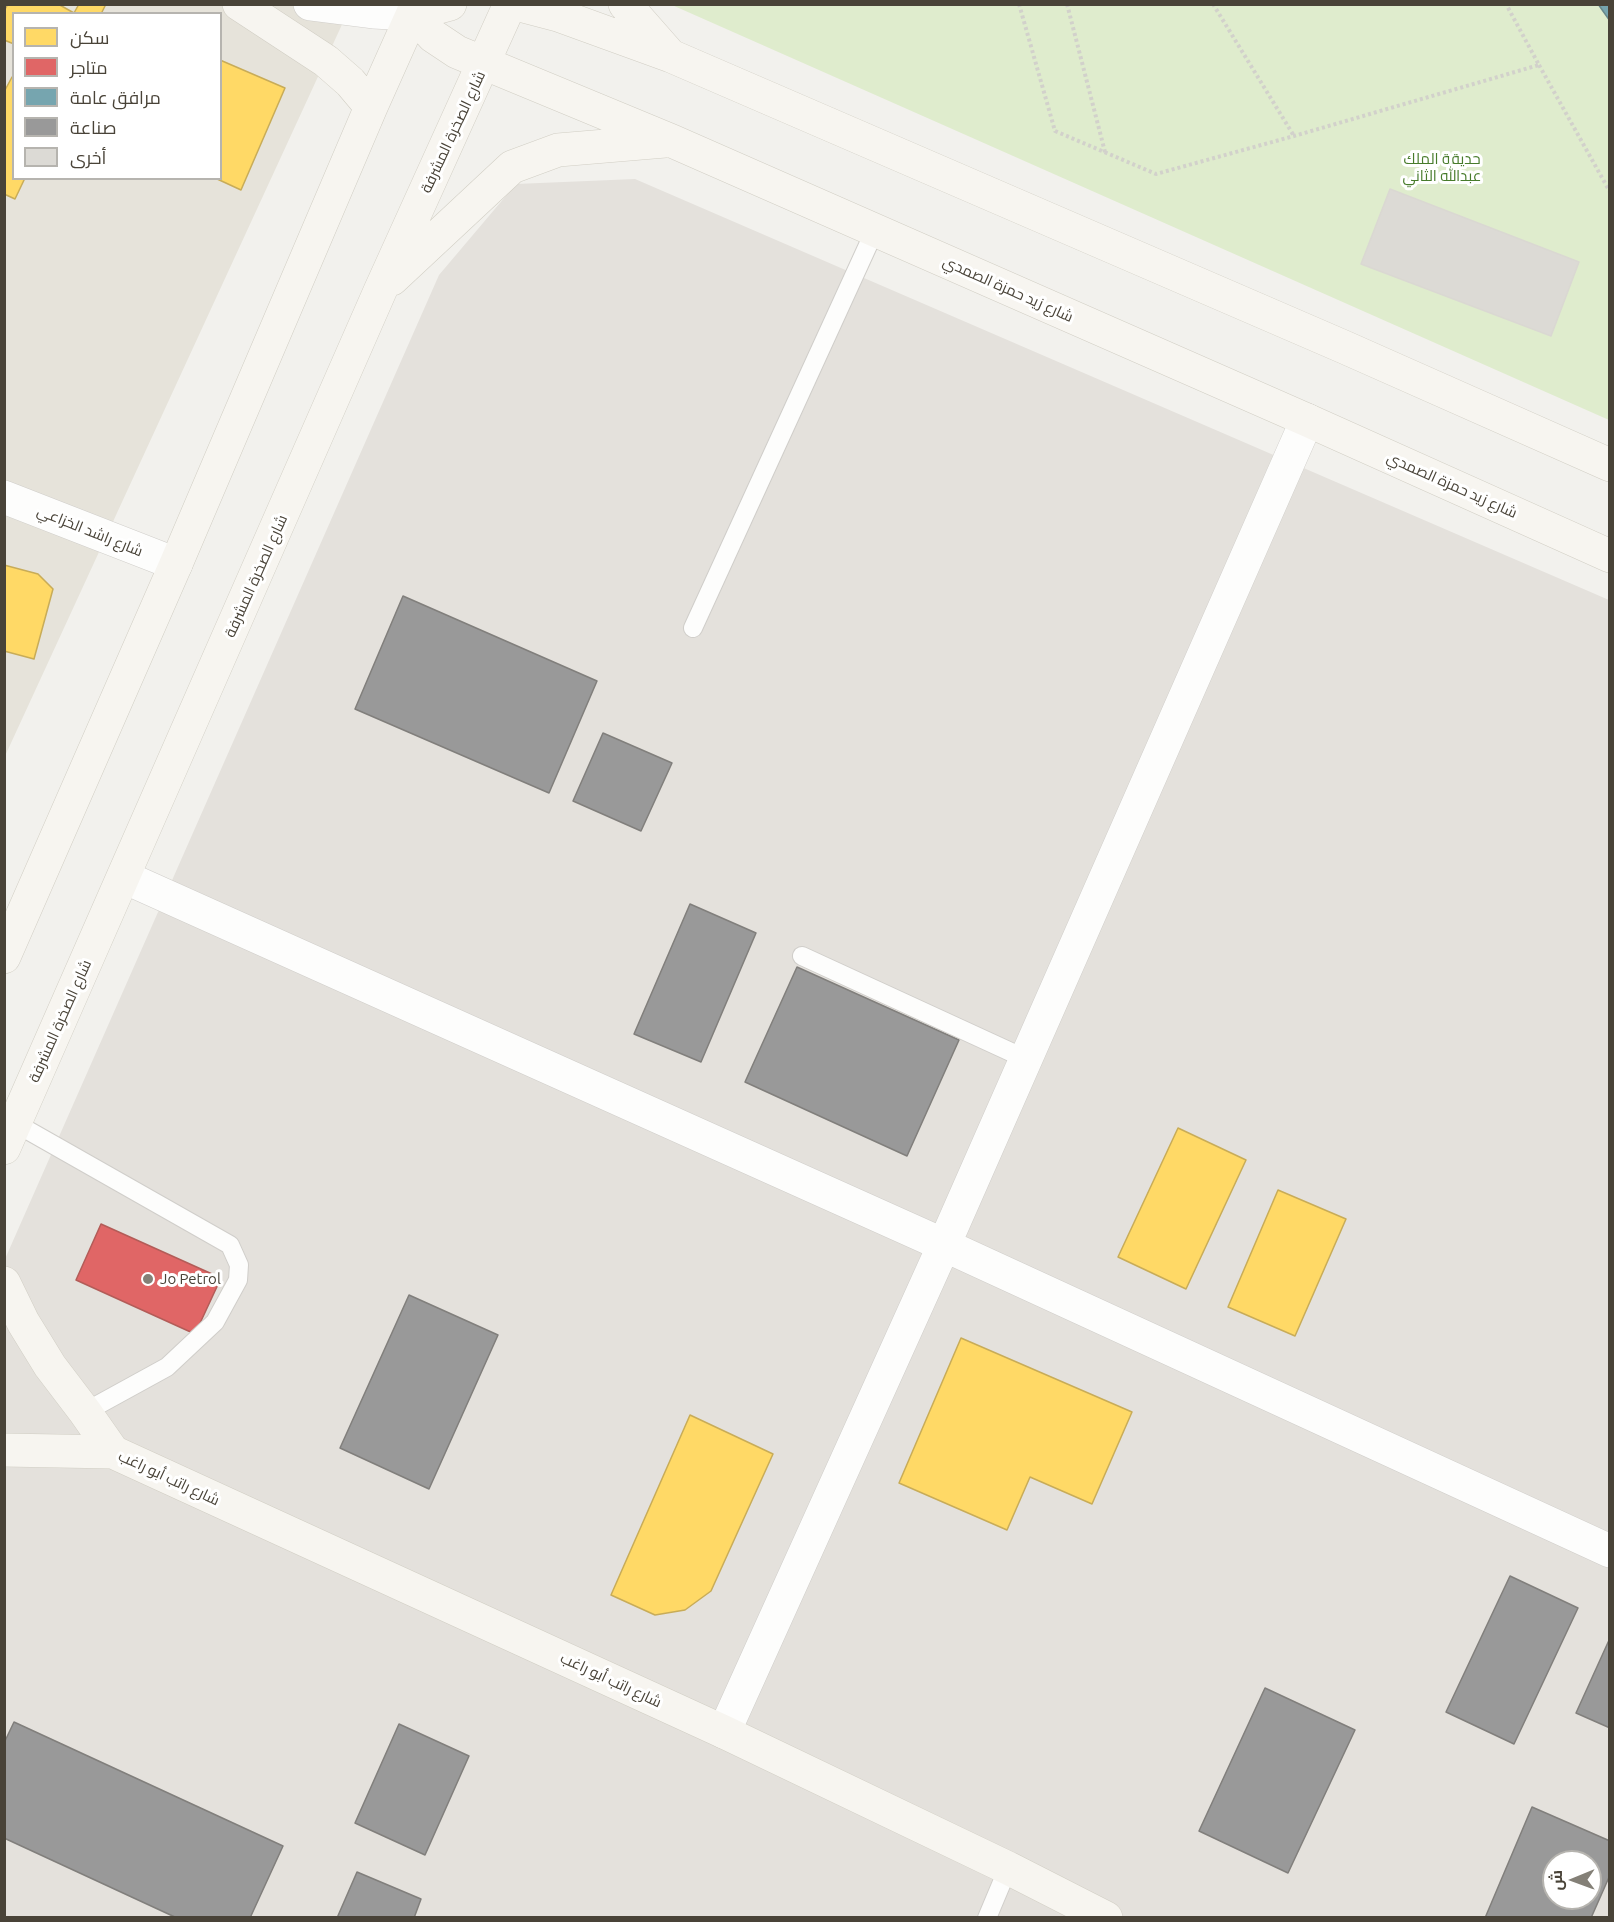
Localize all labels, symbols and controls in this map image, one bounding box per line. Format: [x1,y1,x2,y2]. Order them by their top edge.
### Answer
legend [12,12,222,180]
text: سكن [70,27,109,47]
text: متاجر [70,57,108,77]
street label: شارع الصخرة المشرفة [417,68,489,196]
text: مرافق عامة [70,87,161,107]
text: صناعة [70,117,116,137]
text: أخرى [70,147,106,167]
park label: حديقة الملك عبدالله الثاني [1403,150,1481,185]
street label: شارع زيد حمزة الصمدي [940,252,1076,326]
street label: شارع زيد حمزة الصمدي [1384,448,1520,522]
street label: شارع راشد الخزاعي [35,502,145,560]
street label: شارع الصخرة المشرفة [221,512,291,640]
street label: شارع الصخرة المشرفة [25,957,95,1085]
place label: Jo Petrol [160,1270,221,1288]
marker: Jo Petrol [141,1272,155,1286]
street label: شارع راتب أبو راغب [116,1447,222,1509]
street label: شارع راتب أبو راغب [558,1649,664,1711]
north arrow [1542,1850,1602,1910]
text: ش [1547,1870,1565,1891]

